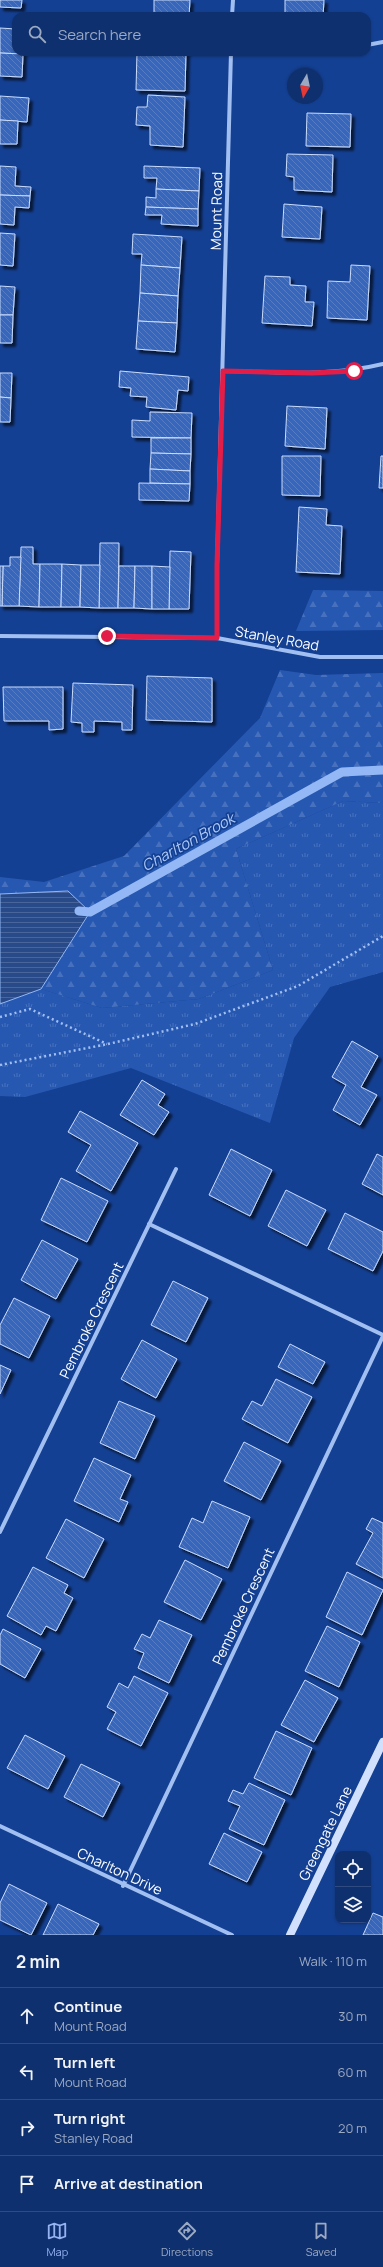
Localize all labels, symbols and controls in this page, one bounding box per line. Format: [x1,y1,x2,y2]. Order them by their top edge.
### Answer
search box [12,12,371,56]
icon: search [26,23,48,45]
text: Search here [58,24,141,45]
north arrow [287,68,323,104]
street label: Mount Road [206,172,226,250]
route start [345,362,363,380]
street label: Stanley Road [233,621,321,655]
route end [98,627,116,645]
water label: Charlton Brook [138,807,240,876]
street label: Pembroke Crescent [55,1258,128,1381]
street label: Pembroke Crescent [207,1544,279,1668]
street label: Greengate Lane [294,1783,356,1883]
street label: Charlton Drive [74,1843,166,1899]
map controls [335,1851,371,1923]
button: locate [335,1851,371,1887]
button: layers [335,1887,371,1923]
text: 2 min [16,1950,60,1973]
text: Walk · 110 m [299,1952,367,1970]
text: Continue [54,1996,122,2017]
icon: ahead [16,2005,38,2027]
text: 30 m [338,2007,367,2025]
text: Mount Road [54,2017,127,2035]
text: Turn left [54,2052,116,2073]
icon: left [16,2061,38,2083]
text: 60 m [337,2063,367,2081]
text: Mount Road [54,2073,127,2091]
text: Turn right [54,2108,125,2129]
icon: right [16,2117,38,2139]
text: 20 m [338,2119,367,2137]
text: Stanley Road [54,2129,133,2147]
icon: arrive [16,2173,38,2195]
text: Arrive at destination [54,2173,203,2194]
tab: Map [46,2220,68,2259]
tab: Directions [161,2220,213,2259]
tab: Saved [306,2220,337,2259]

